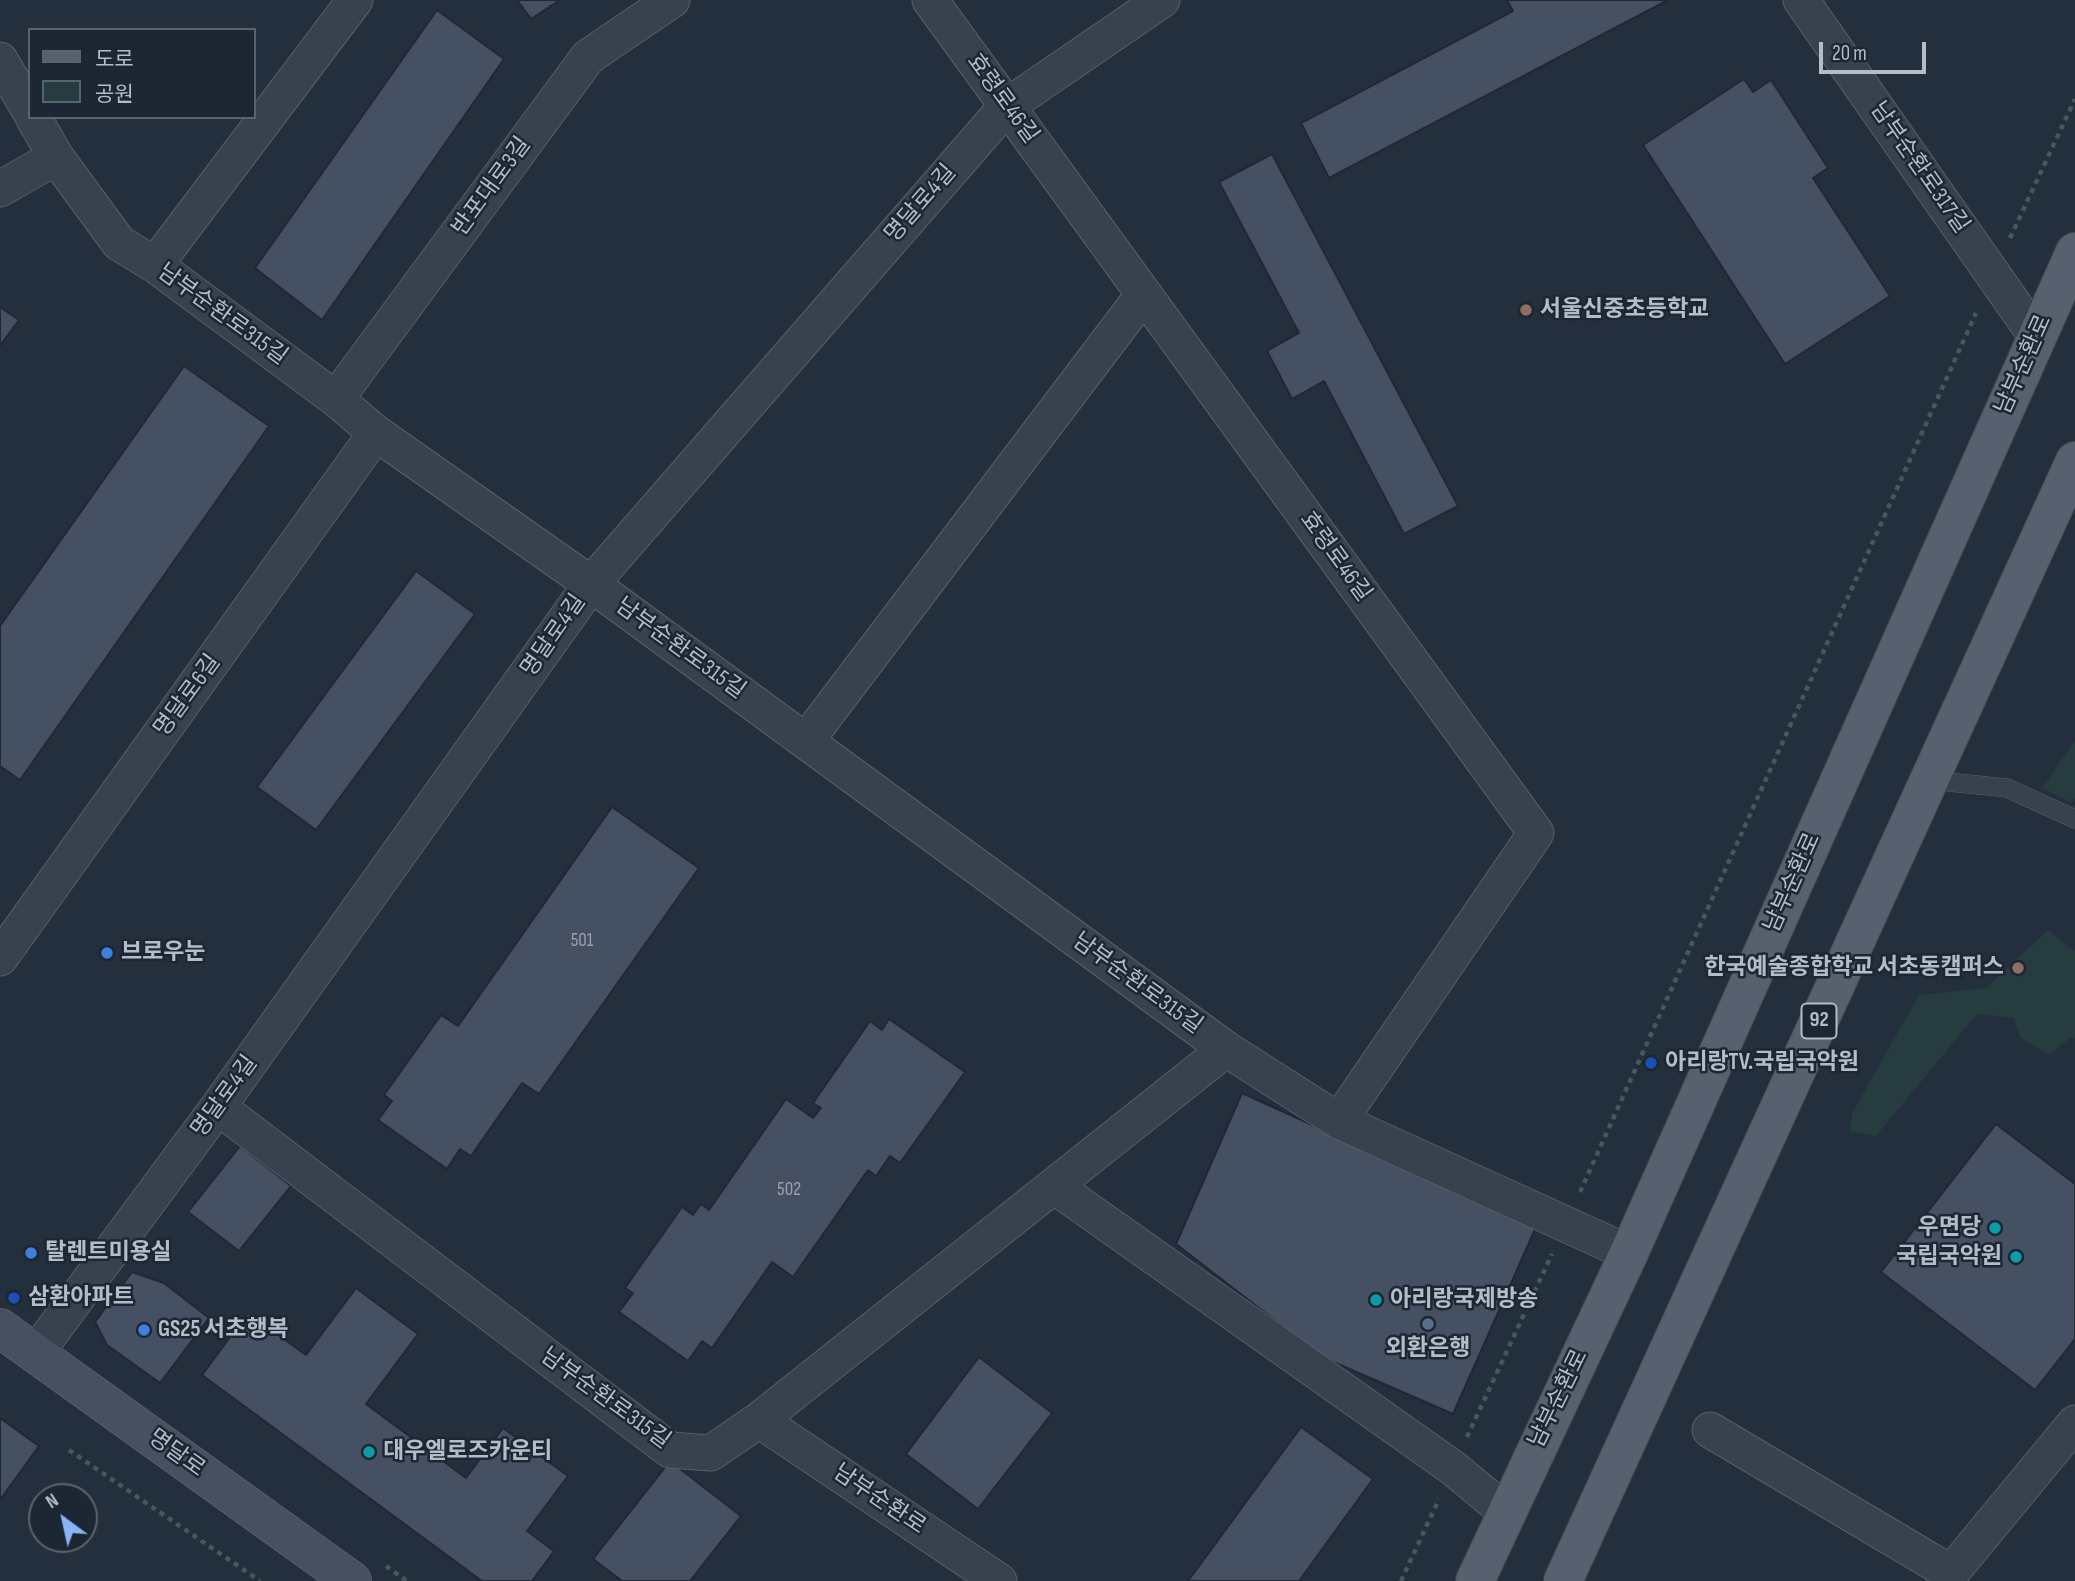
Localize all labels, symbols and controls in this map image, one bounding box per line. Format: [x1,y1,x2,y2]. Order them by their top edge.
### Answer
legend [28,28,256,119]
scale bar [1823,28,1930,72]
text: 20 m [1832,41,1867,66]
text: 도로 [95,47,134,72]
street label: 효령로46길 [960,49,1044,149]
text: 공원 [95,82,134,107]
street label: 남부순환로317길 [1864,97,1974,239]
street label: 반포대로3길 [447,132,537,242]
street label: 명달로4길 [880,159,962,249]
street label: 남부순환로315길 [152,259,292,371]
place label: 서울신중초등학교 [1540,296,1709,324]
marker: 서울신중초등학교 [1518,302,1534,318]
street label: 남부순환로 [1990,311,2058,419]
street label: 효령로46길 [1293,507,1377,607]
street label: 명달로4길 [516,589,592,683]
street label: 남부순환로315길 [610,593,750,705]
street label: 명달로6길 [149,650,227,742]
street label: 남부순환로 [1759,829,1827,937]
street label: 남부순환로315길 [1067,928,1207,1040]
house number: 501 [571,930,593,952]
place label: 브로우눈 [121,939,206,967]
marker: 브로우눈 [99,945,115,961]
place label: 한국예술종합학교 서초동캠퍼스 [1704,954,2004,982]
marker: 한국예술종합학교 서초동캠퍼스 [2010,960,2026,976]
road number: 92 [1801,1004,1836,1038]
place label: 아리랑TV.국립국악원 [1665,1049,1859,1077]
street label: 명달로4길 [186,1051,264,1143]
marker: 아리랑TV.국립국악원 [1643,1055,1659,1071]
house number: 502 [777,1179,801,1201]
place label: 우면당 [1918,1214,1981,1242]
marker: 우면당 [1987,1220,2003,1236]
place label: 탈렌트미용실 [45,1239,172,1267]
place label: 국립국악원 [1896,1243,2002,1271]
marker: 탈렌트미용실 [23,1245,39,1261]
marker: 국립국악원 [2008,1249,2024,1265]
place label: 삼환아파트 [28,1284,134,1312]
place label: 아리랑국제방송 [1390,1286,1538,1314]
marker: 삼환아파트 [6,1290,22,1306]
marker: 아리랑국제방송 [1368,1292,1384,1308]
place label: GS25 서초행복 [158,1316,289,1344]
marker: 외환은행 [1420,1316,1436,1332]
marker: GS25 서초행복 [136,1322,152,1338]
place label: 외환은행 [1386,1335,1470,1363]
street label: 남부순환로315길 [535,1343,675,1455]
street label: 남부순환로 [1523,1345,1595,1453]
street label: 명달로 [142,1424,210,1484]
place label: 대우엘로즈카운티 [383,1438,552,1466]
marker: 대우엘로즈카운티 [361,1444,377,1460]
street label: 남부순환로 [827,1459,931,1541]
north arrow [28,1483,98,1553]
text: N [42,1489,63,1514]

